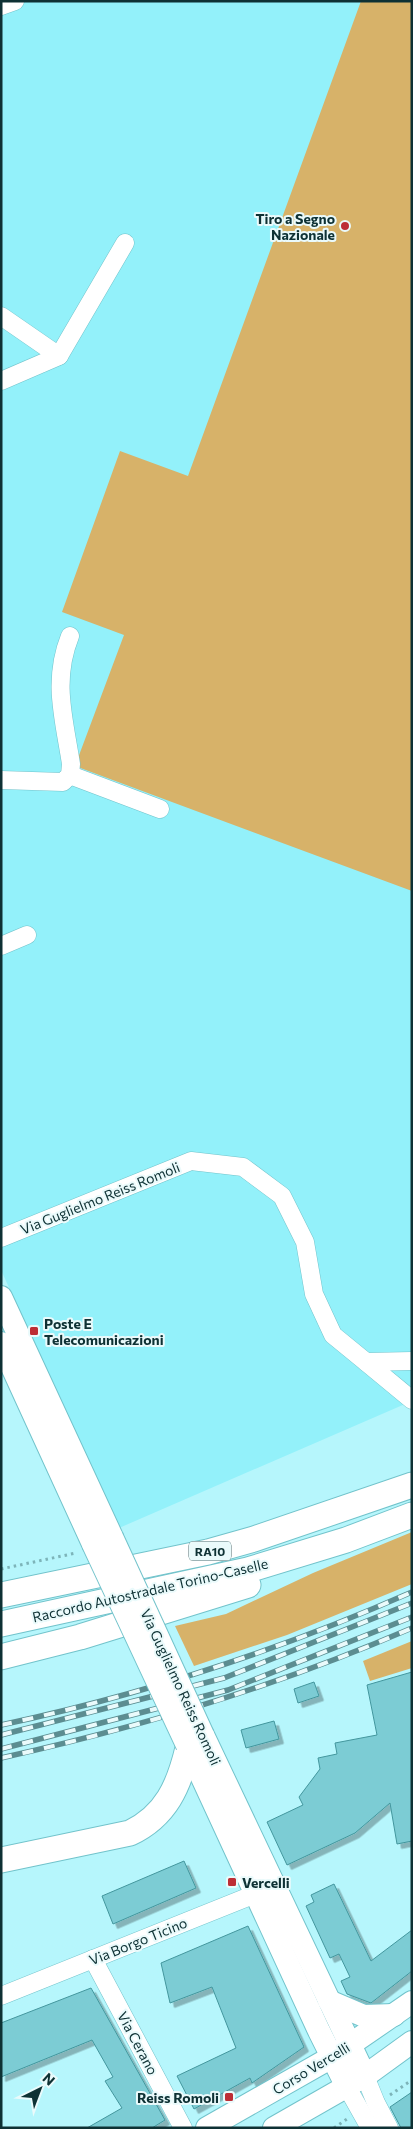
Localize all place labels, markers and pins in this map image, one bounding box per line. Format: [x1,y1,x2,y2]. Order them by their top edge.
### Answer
place label: Tiro a Segno Nazionale [255,210,335,243]
marker: Tiro a Segno Nazionale [339,220,351,232]
place label: Poste E Telecomunicazioni [44,1315,164,1348]
marker: Poste E Telecomunicazioni [28,1325,40,1337]
place label: Vercelli [242,1874,290,1891]
marker: Vercelli [226,1876,238,1888]
place label: Reiss Romoli [137,2089,219,2106]
marker: Reiss Romoli [223,2091,235,2103]

